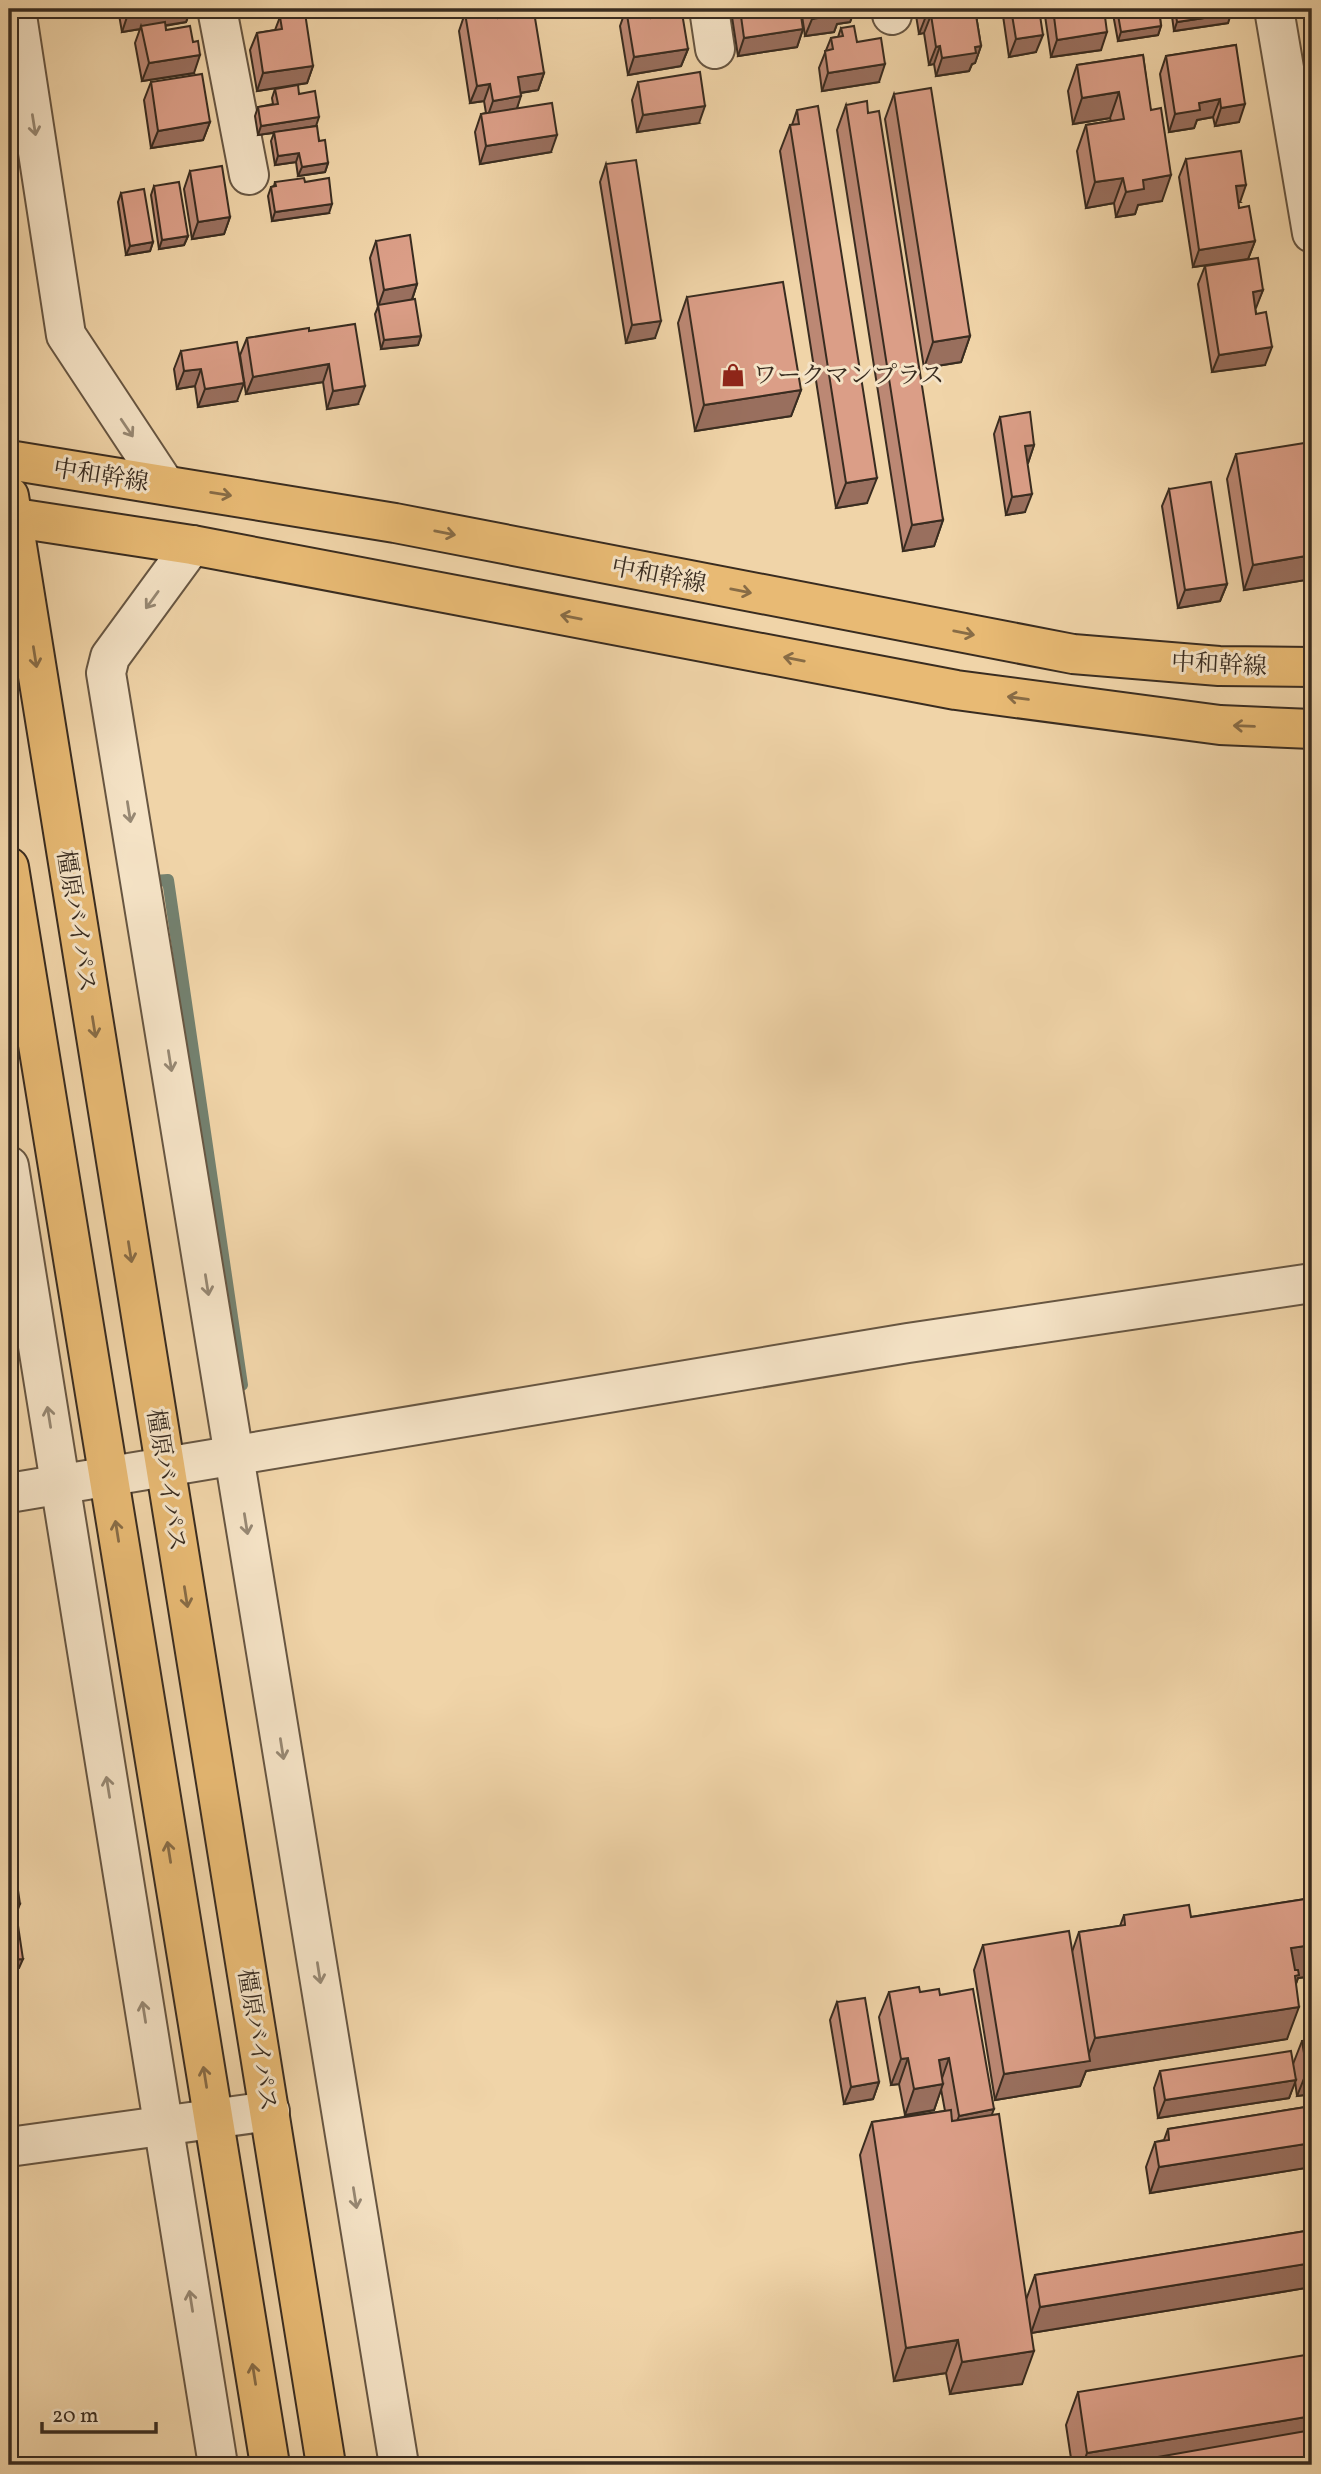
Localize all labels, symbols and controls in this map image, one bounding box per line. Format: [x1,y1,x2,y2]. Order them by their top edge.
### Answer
one-way arrow [27,113,40,136]
place label: ワークマンプラス [753,360,944,394]
shop icon: ワークマンプラス [719,361,747,389]
one-way arrow [120,418,134,437]
street label: 中和幹線 [51,453,151,501]
one-way arrow [209,488,232,501]
one-way arrow [433,526,456,540]
street label: 中和幹線 [608,551,709,603]
one-way arrow [729,585,752,598]
one-way arrow [144,591,159,609]
one-way arrow [560,610,583,623]
one-way arrow [952,627,975,641]
one-way arrow [28,645,41,668]
street label: 中和幹線 [1170,647,1268,685]
one-way arrow [783,652,806,666]
one-way arrow [1007,692,1030,705]
one-way arrow [1233,719,1256,732]
one-way arrow [123,800,136,823]
street label: 橿原バイパス [47,848,103,995]
one-way arrow [88,1015,101,1038]
one-way arrow [164,1049,177,1072]
one-way arrow [124,1240,137,1263]
one-way arrow [201,1273,214,1296]
one-way arrow [42,1406,55,1429]
street label: 橿原バイパス [137,1407,193,1554]
one-way arrow [240,1512,253,1535]
one-way arrow [110,1520,123,1543]
one-way arrow [180,1585,193,1608]
one-way arrow [276,1737,289,1759]
one-way arrow [101,1776,114,1799]
one-way arrow [162,1841,175,1864]
one-way arrow [313,1961,326,1984]
street label: 橿原バイパス [228,1967,284,2114]
one-way arrow [137,2001,150,2024]
one-way arrow [198,2066,211,2089]
one-way arrow [349,2186,362,2209]
one-way arrow [184,2290,197,2313]
one-way arrow [247,2363,261,2386]
scale bar [42,2390,156,2434]
text: 20 m [52,2402,98,2431]

